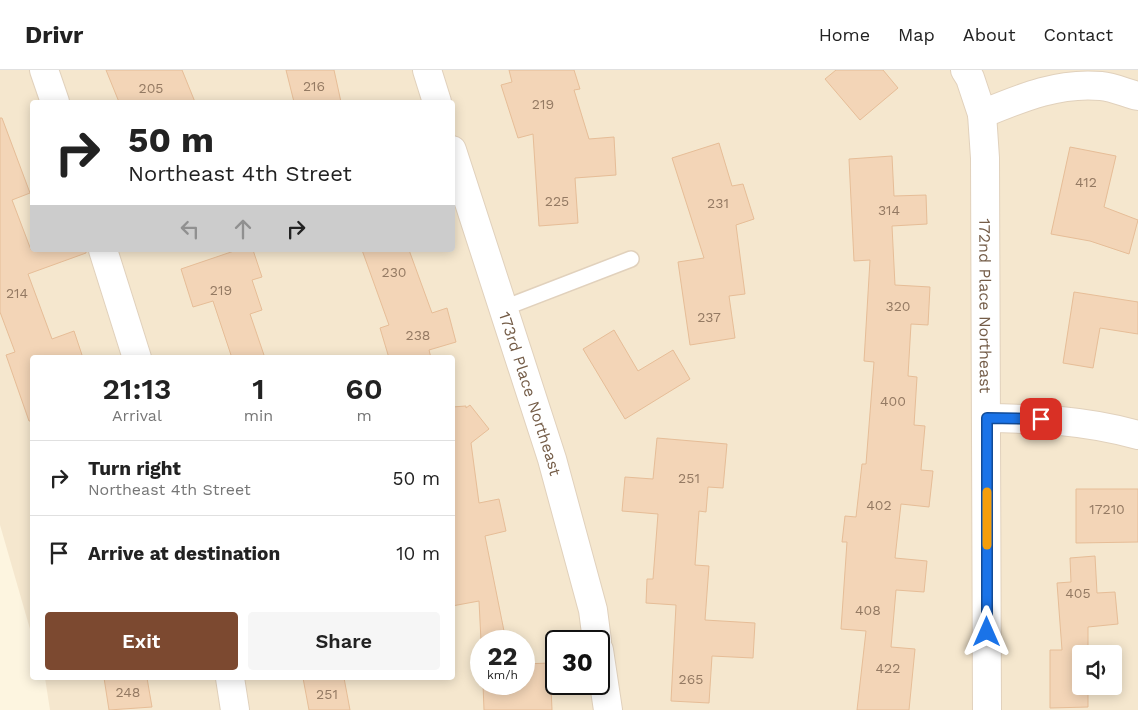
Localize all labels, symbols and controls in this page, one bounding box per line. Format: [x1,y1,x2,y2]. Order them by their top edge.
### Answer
text: Drivr [25,21,83,49]
text: Home [819,24,870,45]
text: Map [898,24,935,45]
text: About [963,24,1015,45]
text: Contact [1043,24,1113,45]
house number: 216 [303,78,325,94]
house number: 205 [138,80,164,96]
house number: 219 [532,96,554,112]
text: 50 m [128,119,214,161]
icon: right [45,120,110,185]
text: Northeast 4th Street [128,161,352,186]
house number: 412 [1075,174,1097,190]
house number: 225 [545,193,569,209]
house number: 231 [707,195,729,211]
house number: 314 [878,202,900,218]
icon: left [176,215,204,243]
icon: ahead [229,215,257,243]
icon: right [282,215,310,243]
street label: 172nd Place Northeast [975,218,995,394]
house number: 230 [381,264,407,280]
house number: 219 [210,282,232,298]
house number: 214 [6,285,28,301]
house number: 320 [885,298,911,314]
street label: 173rd Place Northeast [495,309,565,478]
house number: 237 [697,309,721,325]
house number: 238 [406,327,430,343]
text: 21:13 [102,371,172,406]
text: 1 [252,371,265,406]
text: 60 [345,371,383,406]
house number: 400 [880,393,906,409]
pin [1020,398,1062,440]
icon: arrive [1027,405,1055,433]
text: Arrival [112,406,162,425]
text: min [244,406,273,425]
text: m [356,406,372,425]
text: Turn right [88,457,181,480]
icon: right [45,464,73,492]
text: 50 m [393,467,440,490]
house number: 251 [678,470,700,486]
text: Northeast 4th Street [88,480,251,499]
house number: 402 [866,497,892,513]
house number: 17210 [1089,501,1125,517]
icon: arrive [45,539,73,567]
text: Arrive at destination [88,542,280,565]
text: 10 m [396,542,440,565]
house number: 405 [1065,585,1091,601]
house number: 408 [855,602,881,618]
position arrow [960,605,1012,657]
button: Exit [45,612,238,670]
button: Share [248,612,440,670]
speed limit sign: 30 [545,630,610,695]
text: 22 [488,642,517,671]
map controls [1072,645,1122,695]
button: sound [1072,645,1122,695]
house number: 422 [876,660,900,676]
text: km/h [487,668,518,682]
house number: 265 [679,671,703,687]
house number: 248 [116,684,140,700]
house number: 251 [316,686,338,702]

